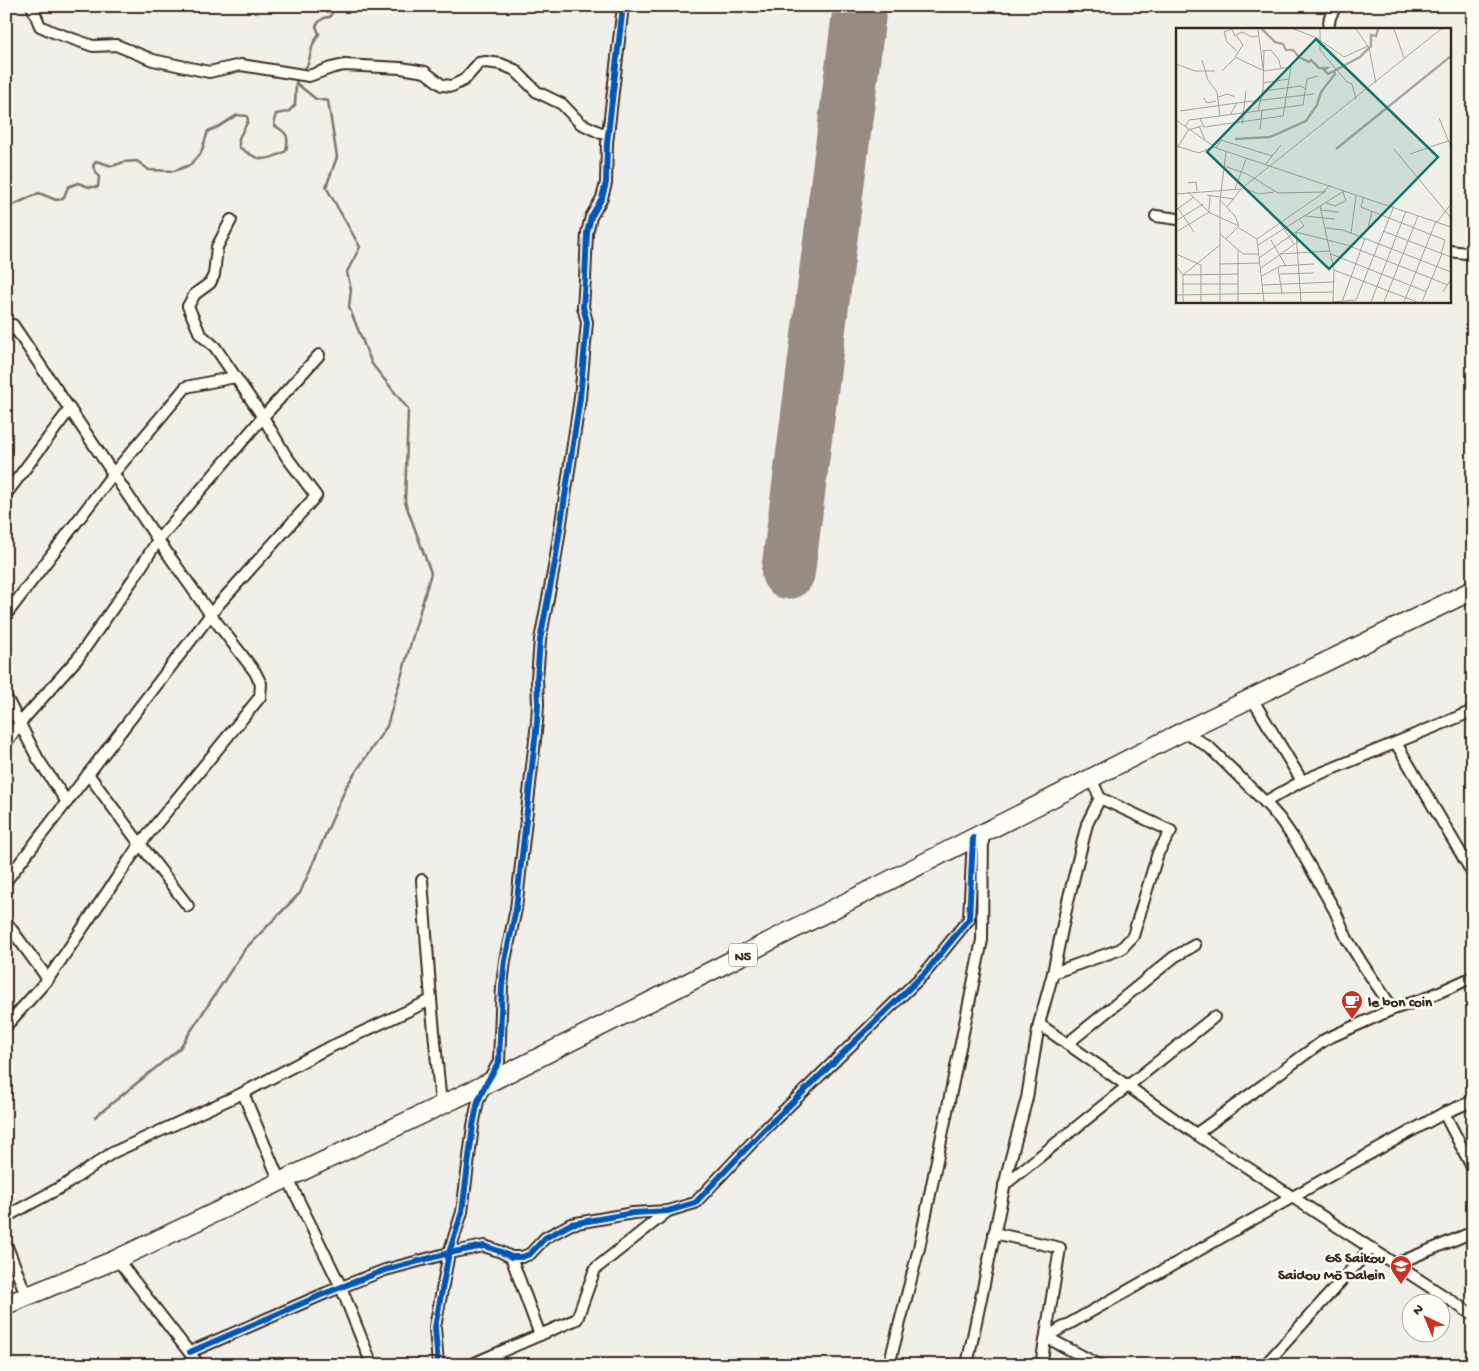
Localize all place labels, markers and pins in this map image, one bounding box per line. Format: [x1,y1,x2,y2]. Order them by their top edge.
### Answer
cafe icon: le bon coin [1340,989,1364,1020]
place label: le bon coin [1367,994,1433,1012]
place label: GS Saikou Saidou Mö Dalein [1278,1250,1386,1285]
school or university icon: GS Saikou Saidou Mö Dalein [1389,1254,1413,1285]

